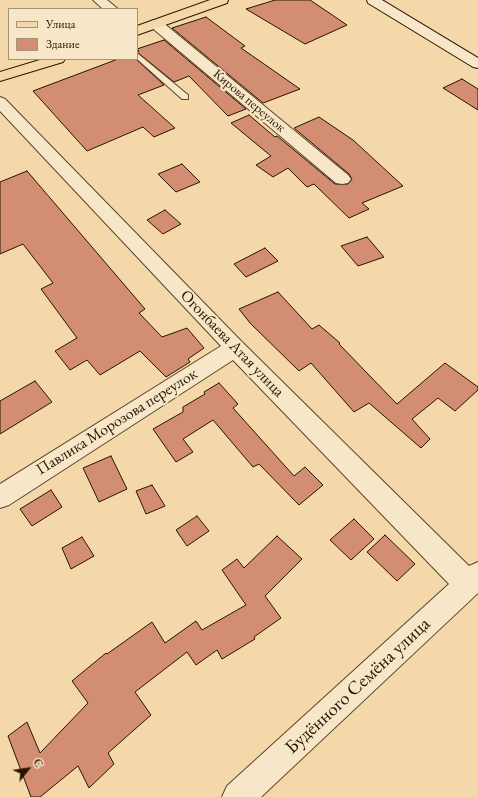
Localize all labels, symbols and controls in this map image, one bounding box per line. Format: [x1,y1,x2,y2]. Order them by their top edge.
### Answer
legend [8,8,138,60]
text: Улица [46,16,76,32]
text: Здание [46,36,80,52]
street label: Кирова переулок [210,66,288,136]
street label: Огонбаева Атая улица [176,286,288,402]
street label: Павлика Морозова переулок [33,364,201,480]
street label: Будённого Семёна улица [281,613,435,759]
north arrow [8,749,48,789]
text: С [30,756,46,770]

